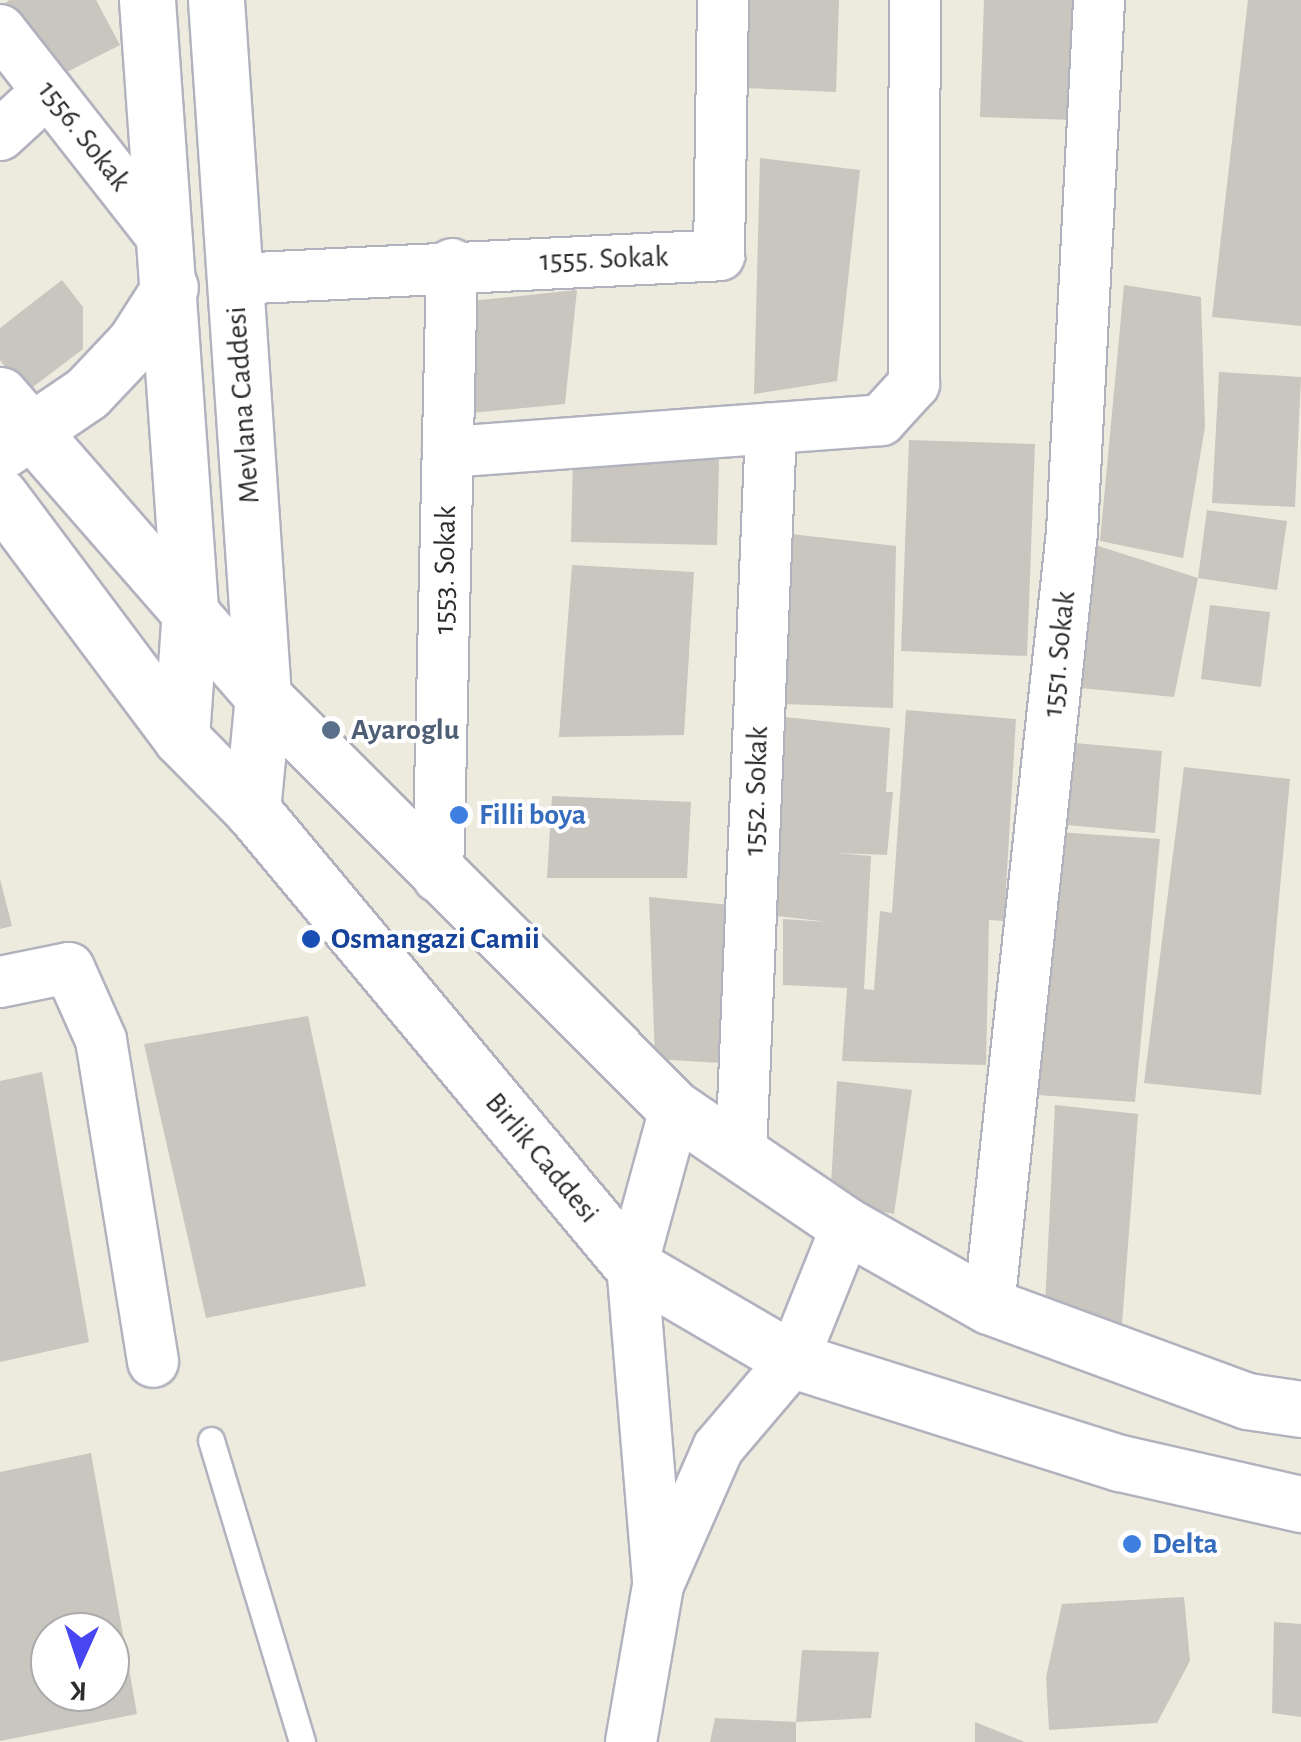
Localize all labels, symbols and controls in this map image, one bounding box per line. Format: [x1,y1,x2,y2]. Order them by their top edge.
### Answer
street label: 1556. Sokak [30,74,138,198]
street label: 1555. Sokak [539,239,669,279]
street label: Mevlana Caddesi [218,305,268,505]
street label: 1553. Sokak [426,505,464,635]
street label: 1551. Sokak [1034,589,1084,719]
place label: Ayaroglu [351,712,459,748]
marker: Ayaroglu [320,719,342,741]
street label: 1552. Sokak [736,726,776,856]
place label: Filli boya [479,797,586,833]
marker: Filli boya [448,804,470,826]
place label: Osmangazi Camii [331,921,540,957]
marker: Osmangazi Camii [300,928,322,950]
street label: Birlik Caddesi [477,1085,607,1231]
place label: Delta [1152,1526,1218,1562]
marker: Delta [1121,1533,1143,1555]
north arrow [30,1612,130,1712]
text: K [70,1676,87,1704]

